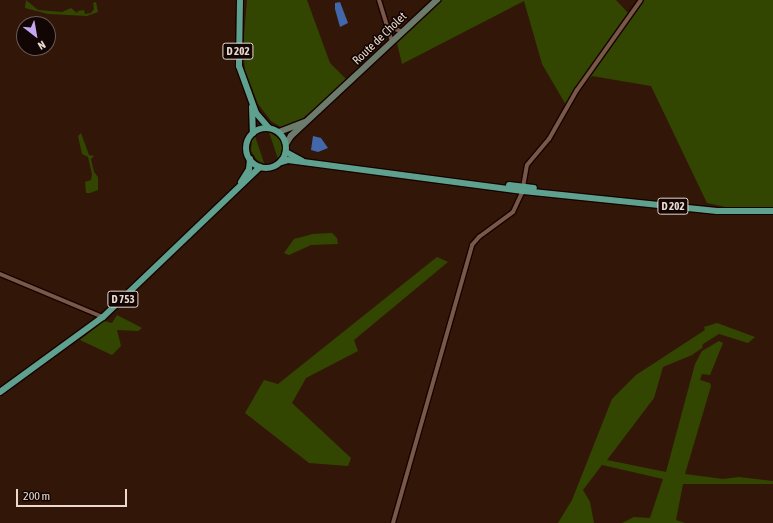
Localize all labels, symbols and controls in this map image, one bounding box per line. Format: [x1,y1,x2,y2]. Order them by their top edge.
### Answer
street label: Route de Cholet [350,10,410,68]
north arrow [16,16,56,56]
text: N [36,39,48,52]
road number: D 202 [222,42,254,60]
road number: D 202 [657,197,689,215]
road number: D 753 [107,290,139,308]
scale bar [18,481,129,507]
text: 200 m [23,489,50,503]

